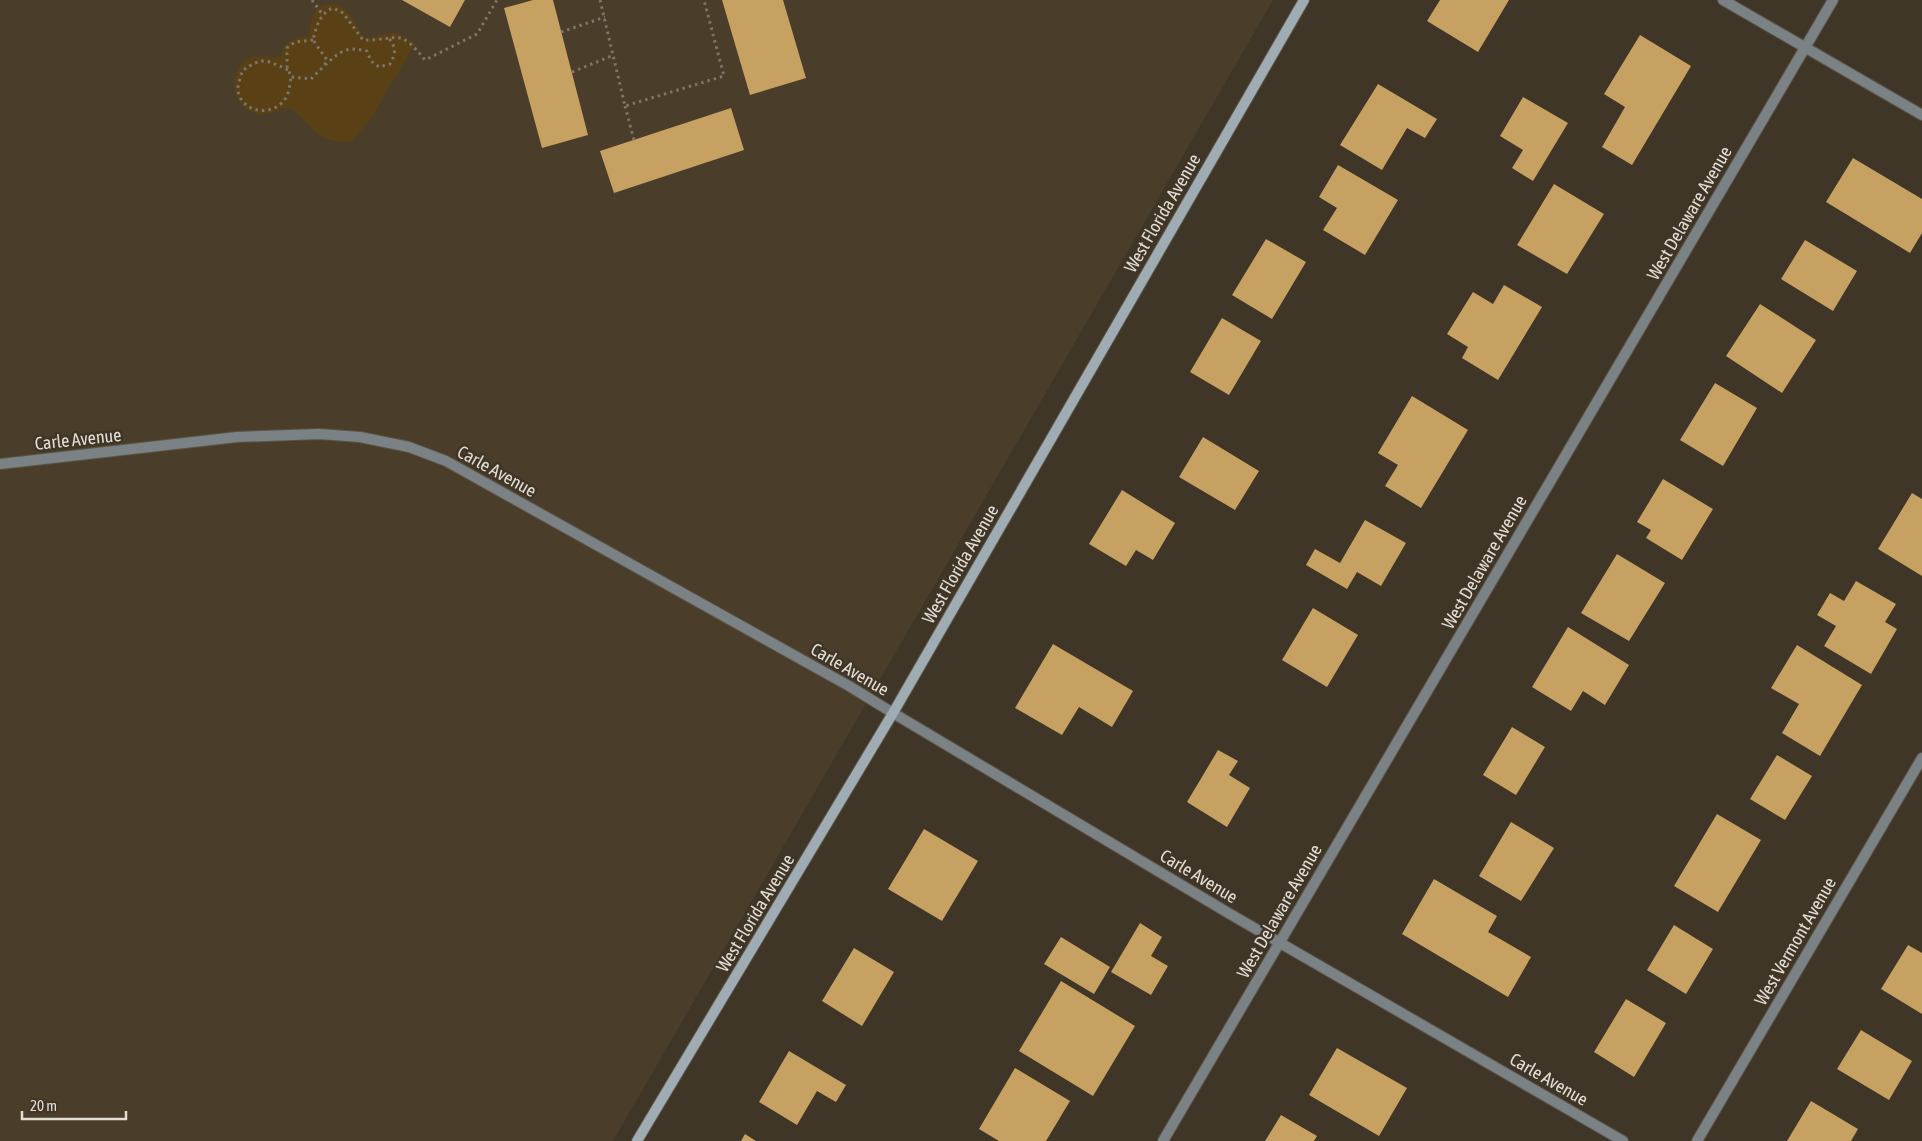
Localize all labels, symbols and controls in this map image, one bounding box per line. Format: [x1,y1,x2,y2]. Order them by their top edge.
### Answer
street label: West Delaware Avenue [1642,142,1736,284]
street label: West Florida Avenue [1119,150,1205,276]
street label: Carle Avenue [34,424,122,454]
street label: Carle Avenue [454,441,540,501]
street label: West Delaware Avenue [1437,491,1531,633]
street label: West Florida Avenue [917,501,1003,627]
street label: Carle Avenue [807,638,893,700]
street label: West Delaware Avenue [1232,840,1326,982]
street label: Carle Avenue [1156,845,1242,907]
street label: West Florida Avenue [712,850,798,976]
street label: West Vermont Avenue [1750,873,1840,1009]
street label: Carle Avenue [1506,1048,1592,1110]
scale bar [22,1088,126,1120]
text: 20 m [30,1097,57,1114]

